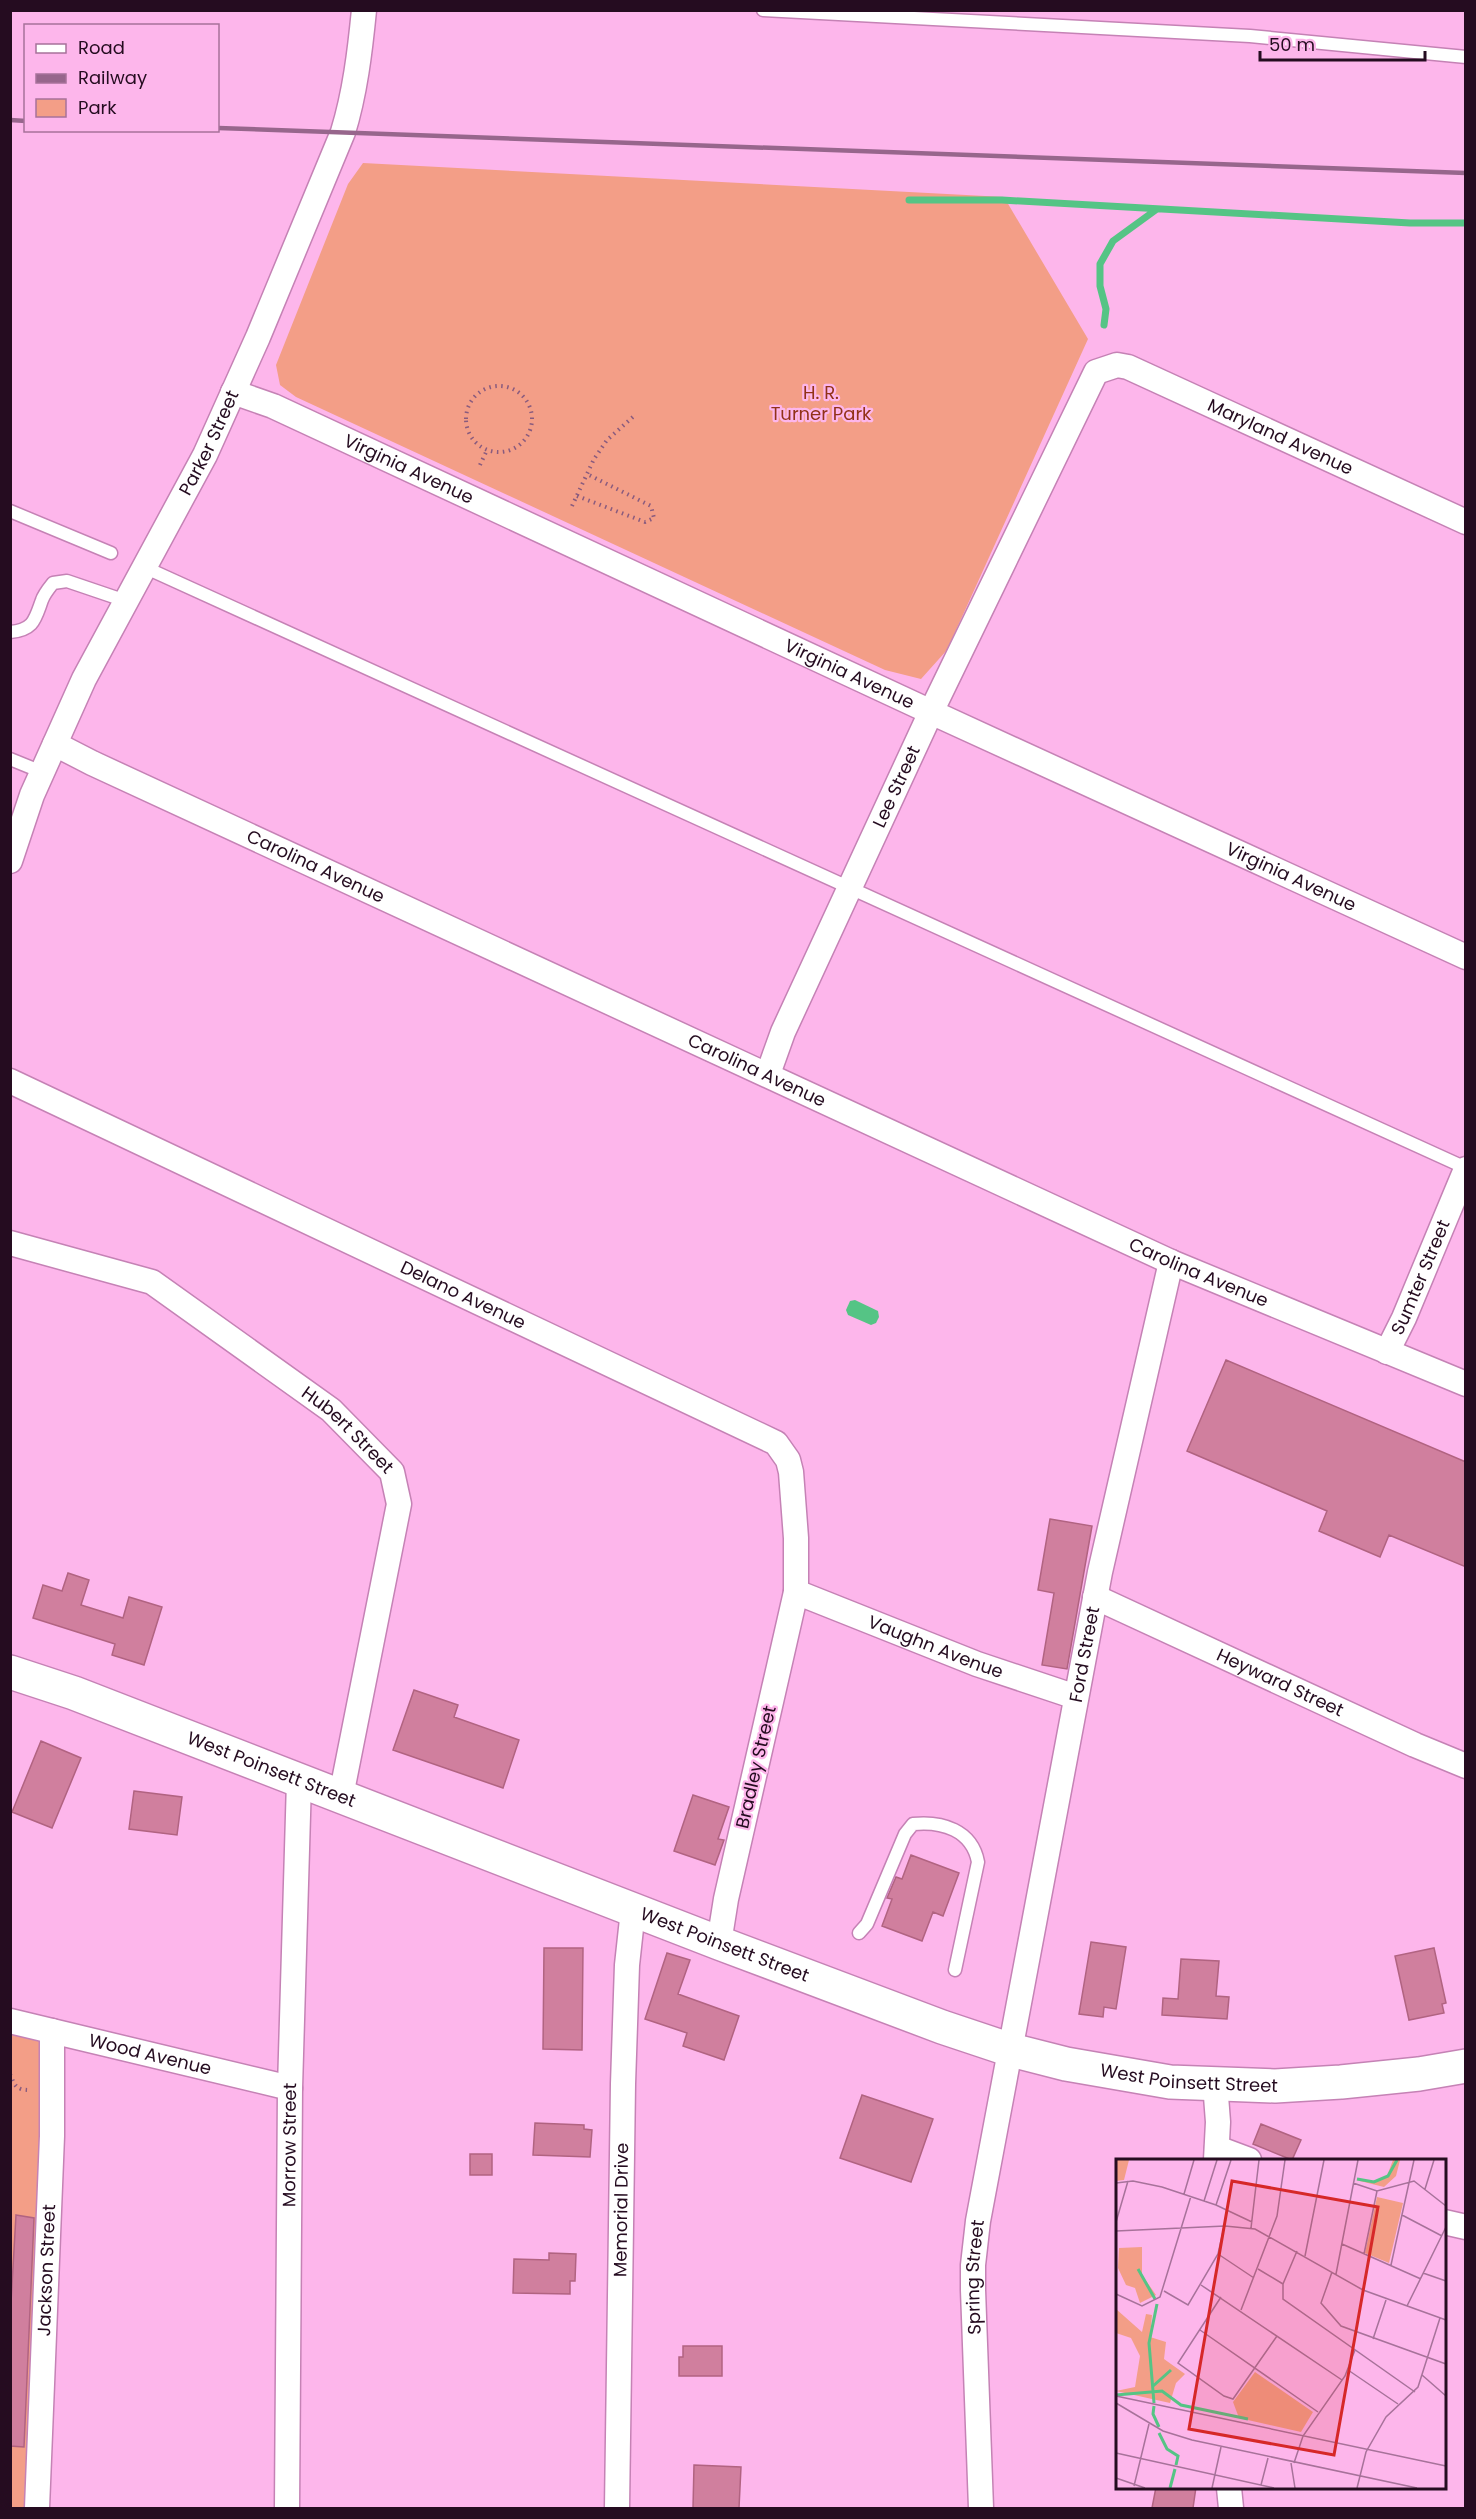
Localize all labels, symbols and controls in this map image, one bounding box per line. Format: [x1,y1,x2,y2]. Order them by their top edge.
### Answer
legend [24,24,219,132]
scale bar [1260,24,1425,62]
text: 50 m [1269,32,1315,57]
text: Road [78,35,125,60]
text: Railway [78,65,147,90]
text: Park [78,95,117,120]
park label: H. R. Turner Park [771,380,872,426]
street label: Parker Street [172,386,245,500]
street label: Maryland Avenue [1204,392,1357,481]
street label: Virginia Avenue [340,428,478,510]
street label: Virginia Avenue [781,633,919,715]
street label: Lee Street [866,741,926,831]
street label: Carolina Avenue [243,823,389,909]
street label: Virginia Avenue [1222,836,1360,917]
street label: Carolina Avenue [684,1027,830,1113]
street label: Sumter Street [1385,1216,1456,1339]
street label: Carolina Avenue [1125,1231,1272,1313]
street label: Delano Avenue [396,1254,530,1335]
street label: Hubert Street [297,1380,400,1479]
street label: Ford Street [1063,1604,1105,1704]
street label: Vaughn Avenue [864,1609,1007,1684]
street label: Heyward Street [1213,1642,1348,1722]
street label: Bradley Street [729,1703,782,1831]
street label: West Poinsett Street [184,1725,359,1813]
street label: West Poinsett Street [637,1901,813,1988]
street label: Wood Avenue [86,2027,214,2081]
street label: West Poinsett Street [1098,2057,1278,2098]
street label: Morrow Street [276,2082,302,2207]
street label: Memorial Drive [607,2143,634,2277]
inset map [1116,2159,1446,2489]
street label: Jackson Street [31,2204,61,2337]
street label: Spring Street [960,2218,990,2335]

